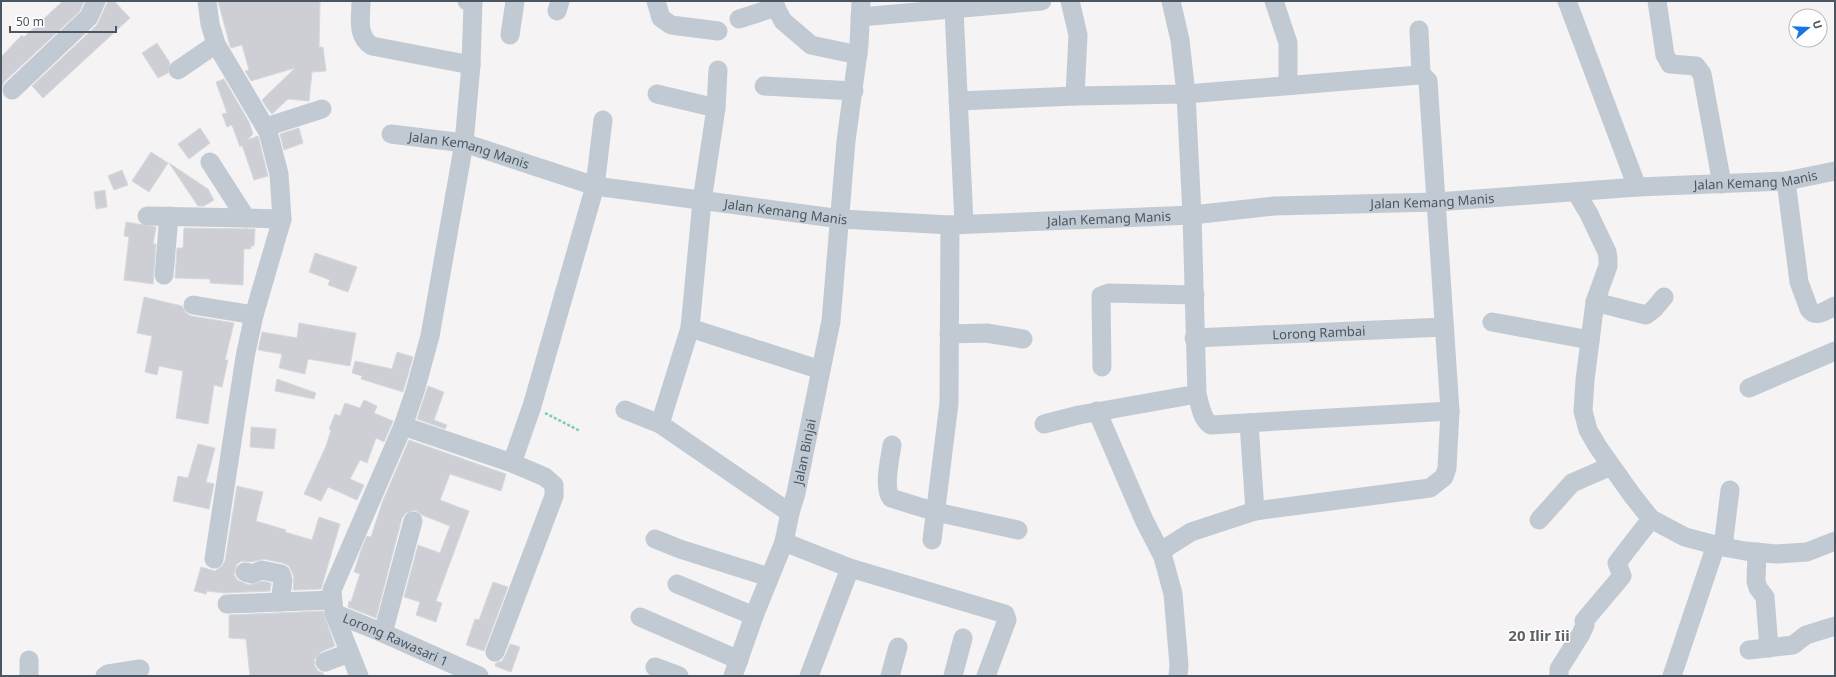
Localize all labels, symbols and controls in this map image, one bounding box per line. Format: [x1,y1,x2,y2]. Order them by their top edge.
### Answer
scale bar [10,8,116,34]
north arrow [1788,8,1828,48]
text: 50 m [16,13,44,30]
text: U [1809,18,1826,31]
street label: Jalan Kemang Manis [406,127,532,173]
street label: Jalan Kemang Manis [1691,166,1819,194]
street label: Jalan Kemang Manis [1368,189,1495,213]
street label: Jalan Kemang Manis [721,194,848,228]
street label: Jalan Kemang Manis [1045,207,1171,230]
street label: Lorong Rambai [1272,321,1366,344]
street label: Jalan Binjai [789,417,820,488]
street label: Lorong Rawasari 1 [340,609,451,670]
district label: 20 Ilir Iii [1508,625,1570,645]

